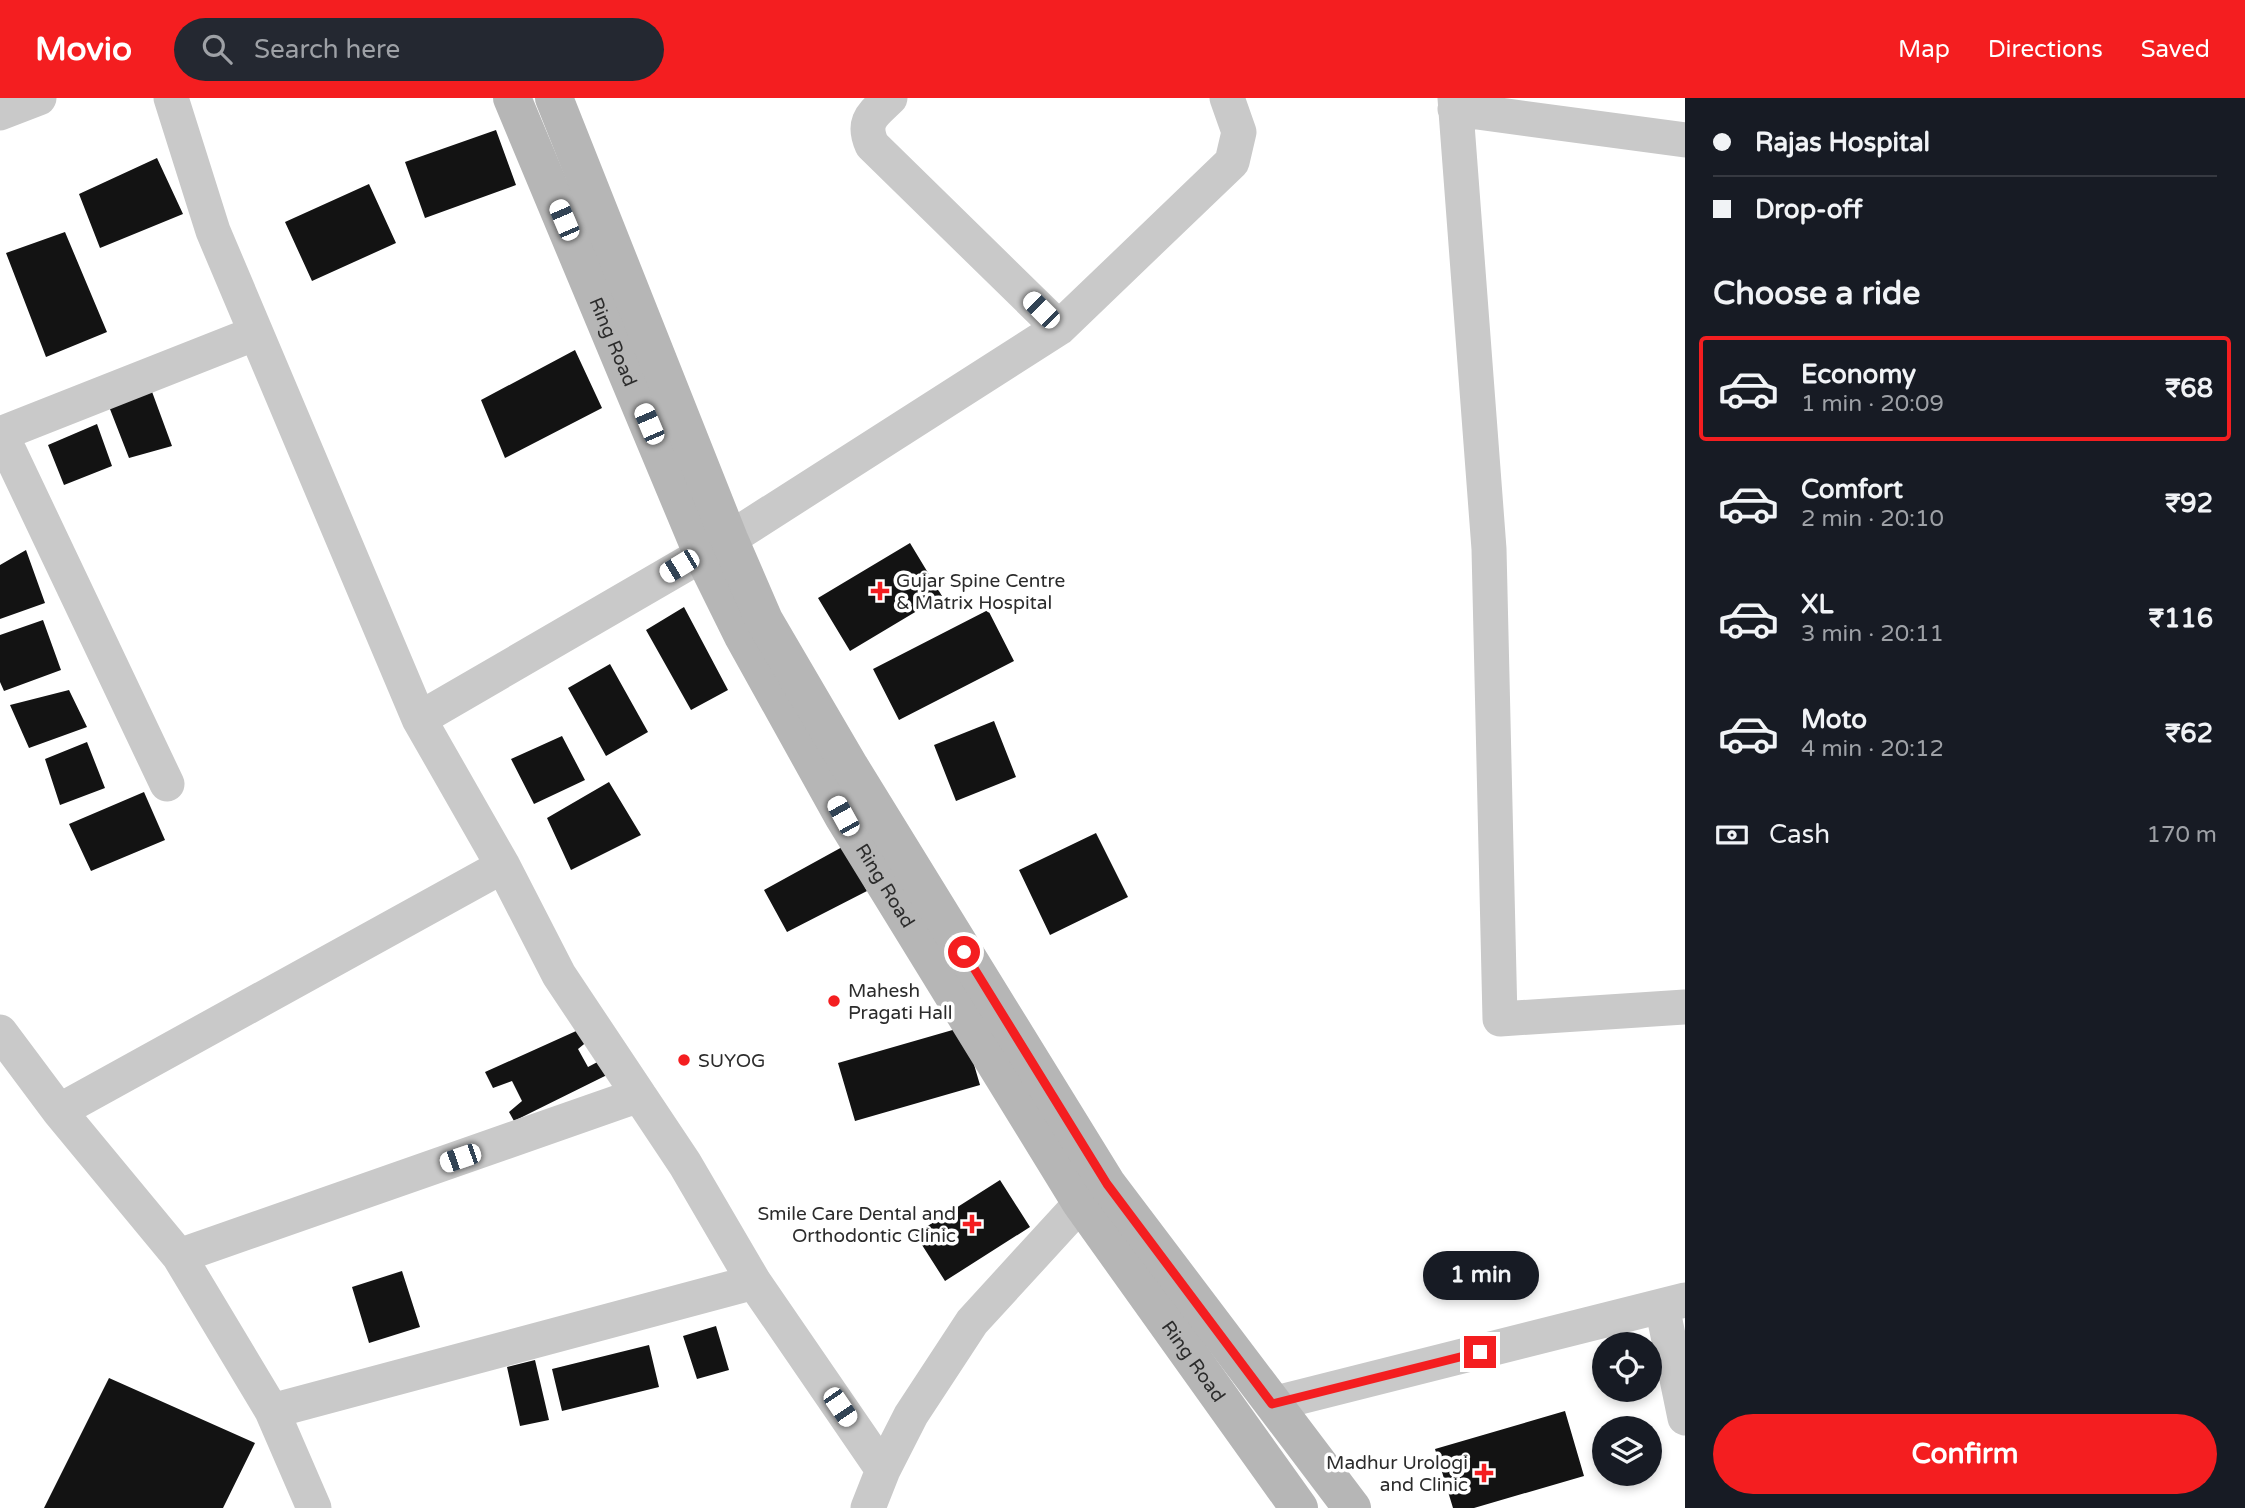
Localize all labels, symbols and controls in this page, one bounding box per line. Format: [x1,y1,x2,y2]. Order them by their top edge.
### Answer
search box [174,18,664,81]
text: Movio [35,30,132,69]
icon: search [198,30,236,68]
text: Search here [254,34,400,65]
text: Map [1898,35,1950,64]
text: Directions [1988,35,2103,64]
text: Saved [2141,35,2210,64]
text: Rajas Hospital [1755,127,1930,158]
text: Drop-off [1755,194,1862,225]
car [547,197,582,243]
text: Choose a ride [1713,275,1920,313]
car [1019,288,1064,332]
street label: Ring Road [584,294,641,390]
icon: car [1717,357,1780,420]
text: Economy [1801,359,1916,390]
text: ₹68 [2165,373,2213,404]
text: 1 min · 20:09 [1801,390,1944,418]
car [632,401,667,447]
icon: car [1717,472,1780,535]
text: Comfort [1801,474,1903,505]
text: ₹92 [2165,488,2213,519]
text: 2 min · 20:10 [1801,505,1944,533]
car [656,546,703,586]
place label: Gujar Spine Centre & Matrix Hospital [896,570,1065,614]
marker: Gujar Spine Centre & Matrix Hospital [870,581,890,601]
icon: car [1717,587,1780,650]
text: XL [1801,589,1833,620]
text: ₹116 [2149,603,2213,634]
text: 3 min · 20:11 [1801,620,1944,648]
icon: car [1717,702,1780,765]
text: Moto [1801,704,1867,735]
text: ₹62 [2165,718,2213,749]
text: 4 min · 20:12 [1801,735,1944,763]
car [824,793,863,839]
icon: cash [1713,816,1751,854]
text: Cash [1769,819,1830,850]
text: 170 m [2147,821,2217,849]
street label: Ring Road [851,840,919,932]
route start [948,936,980,968]
place label: Mahesh Pragati Hall [848,980,952,1024]
marker: Mahesh Pragati Hall [826,993,842,1009]
place label: SUYOG [698,1050,766,1072]
marker: SUYOG [676,1052,692,1068]
car [437,1141,484,1175]
place label: Smile Care Dental and Orthodontic Clinic [757,1203,956,1247]
marker: Smile Care Dental and Orthodontic Clinic [962,1214,982,1234]
callout: 1 min [1422,1250,1538,1300]
text: 1 min [1450,1261,1512,1289]
street label: Ring Road [1157,1317,1230,1406]
map controls [1592,1332,1662,1486]
button: locate [1592,1332,1662,1402]
route end [1464,1336,1496,1368]
car [820,1384,861,1430]
button: Confirm [1713,1414,2217,1494]
button: layers [1592,1416,1662,1486]
place label: Madhur Urologi and Clinic [1326,1452,1468,1496]
marker: Madhur Urologi and Clinic [1474,1463,1494,1483]

